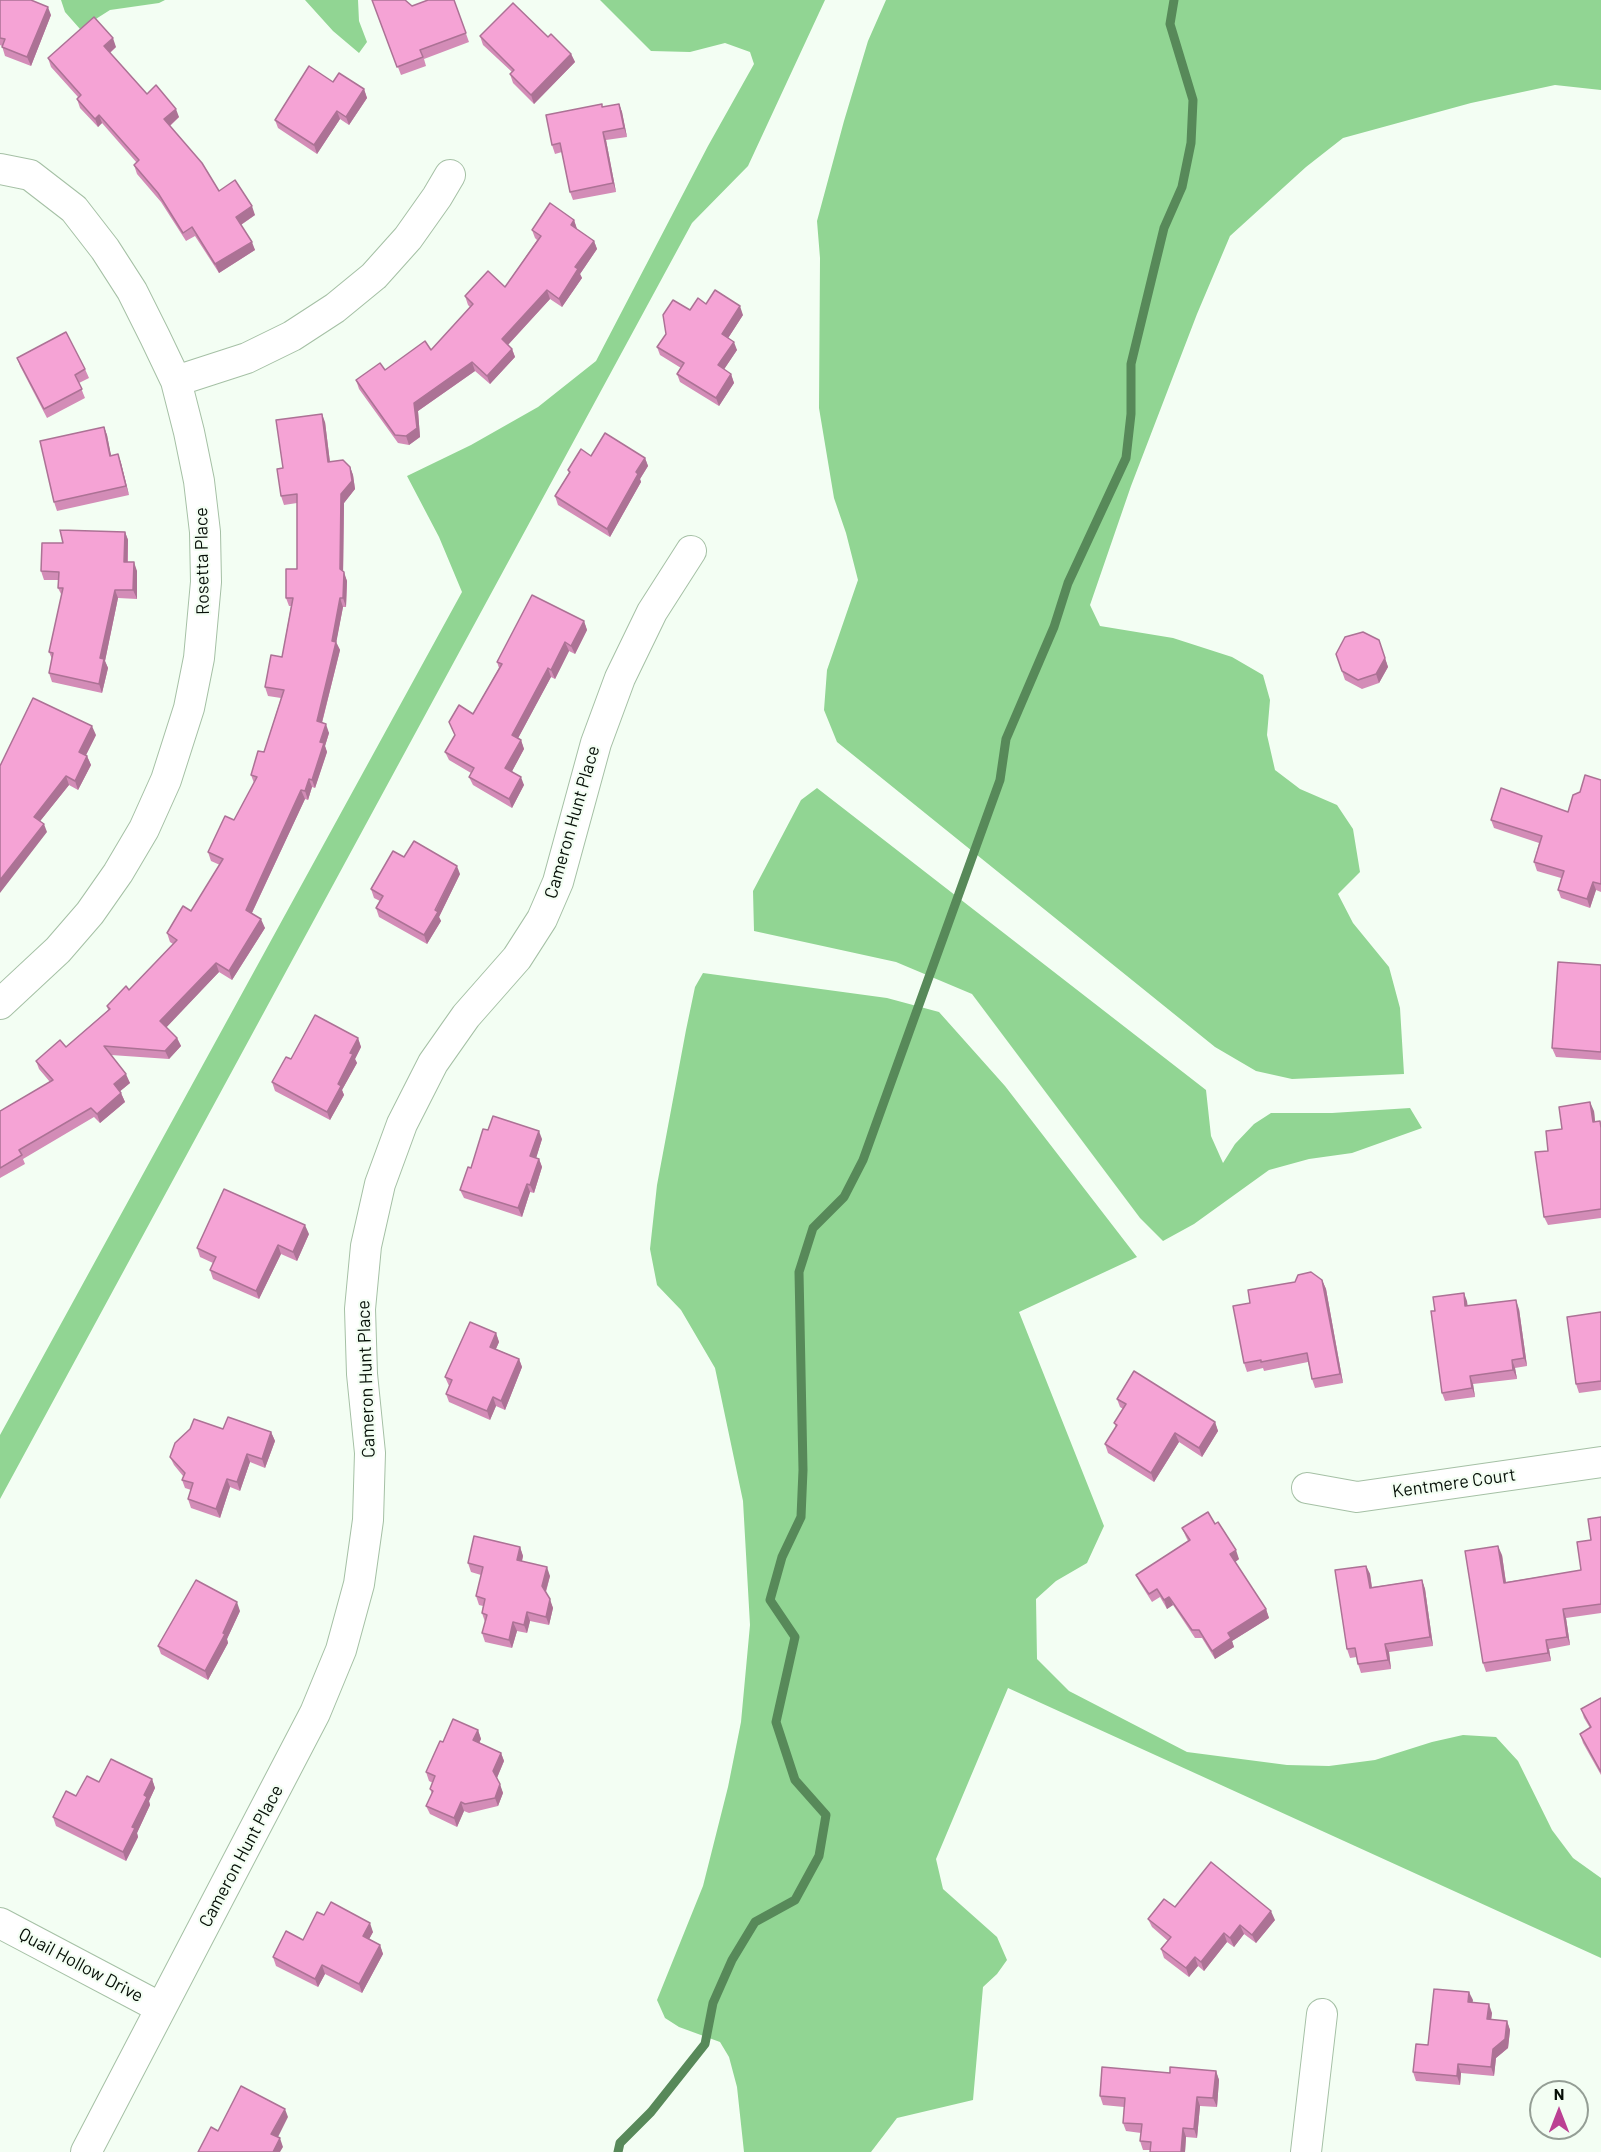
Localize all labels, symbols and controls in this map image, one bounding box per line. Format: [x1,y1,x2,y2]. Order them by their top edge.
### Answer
street label: Rosetta Place [190,507,214,615]
street label: Cameron Hunt Place [540,743,604,901]
street label: Cameron Hunt Place [352,1300,380,1458]
street label: Kentmere Court [1391,1464,1517,1502]
street label: Cameron Hunt Place [194,1781,288,1931]
street label: Quail Hollow Drive [15,1923,147,2007]
north arrow [1529,2080,1589,2140]
text: N [1554,2084,1564,2103]

